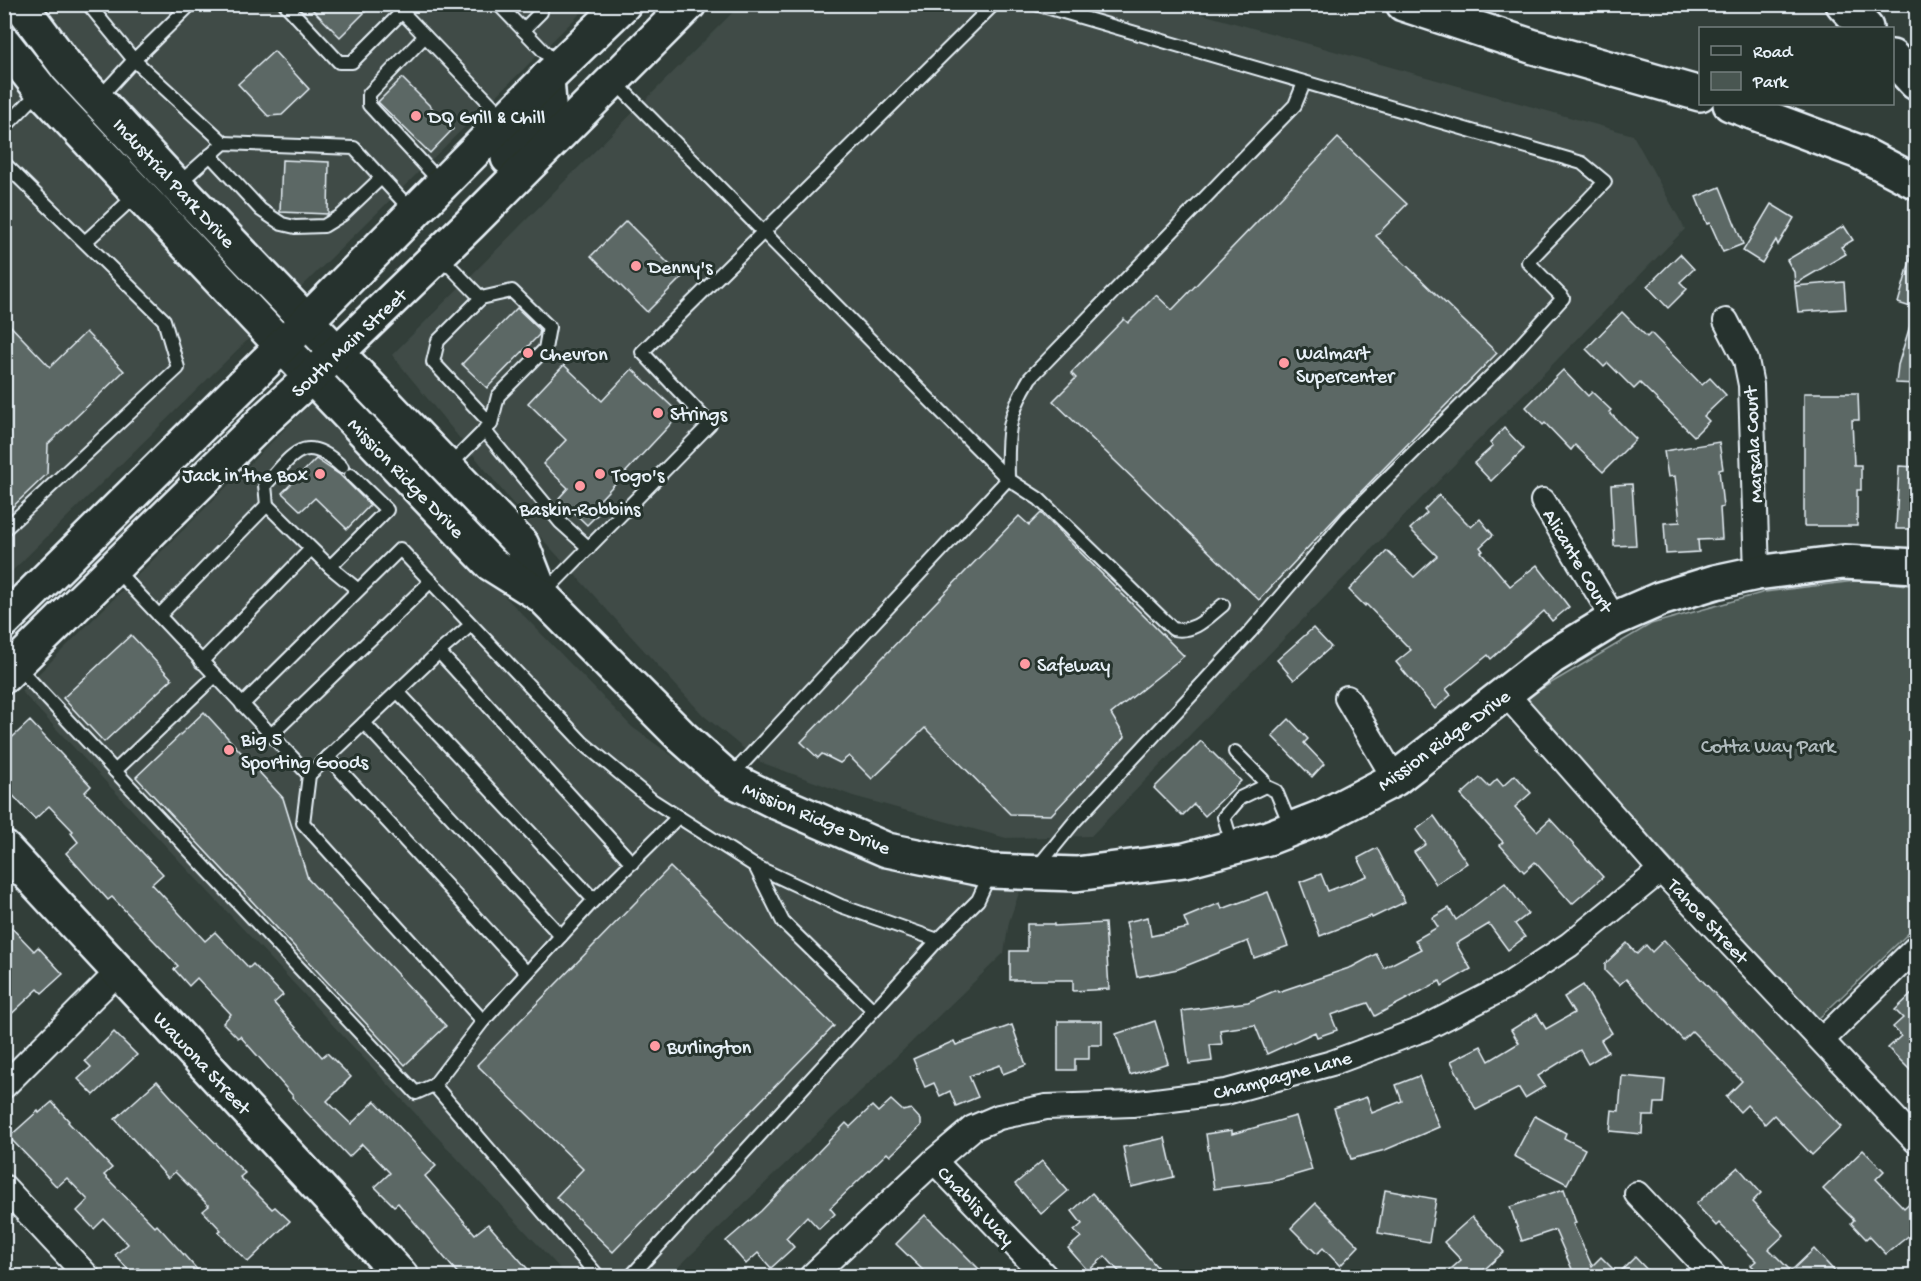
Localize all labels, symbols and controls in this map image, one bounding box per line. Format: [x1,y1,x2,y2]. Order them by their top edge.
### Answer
legend [1699,27,1894,105]
text: Road [1753,43,1794,64]
text: Park [1752,73,1789,94]
place label: DQ Grill & Chill [426,108,545,131]
marker: DQ Grill & Chill [409,109,423,123]
street label: Industrial Park Drive [106,115,239,255]
place label: Denny's [646,258,713,281]
marker: Denny's [629,259,643,273]
street label: South Main Street [288,284,414,404]
place label: Walmart Supercenter [1296,344,1396,390]
place label: Chevron [540,345,608,368]
marker: Chevron [521,346,535,360]
marker: Walmart Supercenter [1277,356,1291,370]
street label: Marsala Court [1741,384,1770,504]
place label: Strings [670,405,728,428]
marker: Strings [651,406,665,420]
street label: Mission Ridge Drive [341,414,468,545]
place label: Jack in the Box [182,466,308,489]
place label: Togo's [611,466,665,489]
marker: Jack in the Box [313,467,327,481]
marker: Togo's [593,467,607,481]
marker: Baskin-Robbins [573,479,587,493]
place label: Baskin-Robbins [519,500,641,523]
street label: Alicante Court [1536,506,1617,619]
place label: Safeway [1037,656,1110,679]
marker: Safeway [1018,657,1032,671]
street label: Mission Ridge Drive [1374,686,1516,798]
place label: Big 5 Sporting Goods [240,730,369,776]
park label: Cotta Way Park [1701,737,1837,760]
marker: Big 5 Sporting Goods [222,743,236,757]
street label: Mission Ridge Drive [738,779,894,862]
street label: Tahoe Street [1660,874,1753,971]
street label: Wawona Street [147,1008,255,1122]
place label: Burlington [666,1038,752,1061]
marker: Burlington [648,1039,662,1053]
street label: Champagne Lane [1211,1048,1355,1107]
street label: Chablis Way [931,1163,1018,1252]

